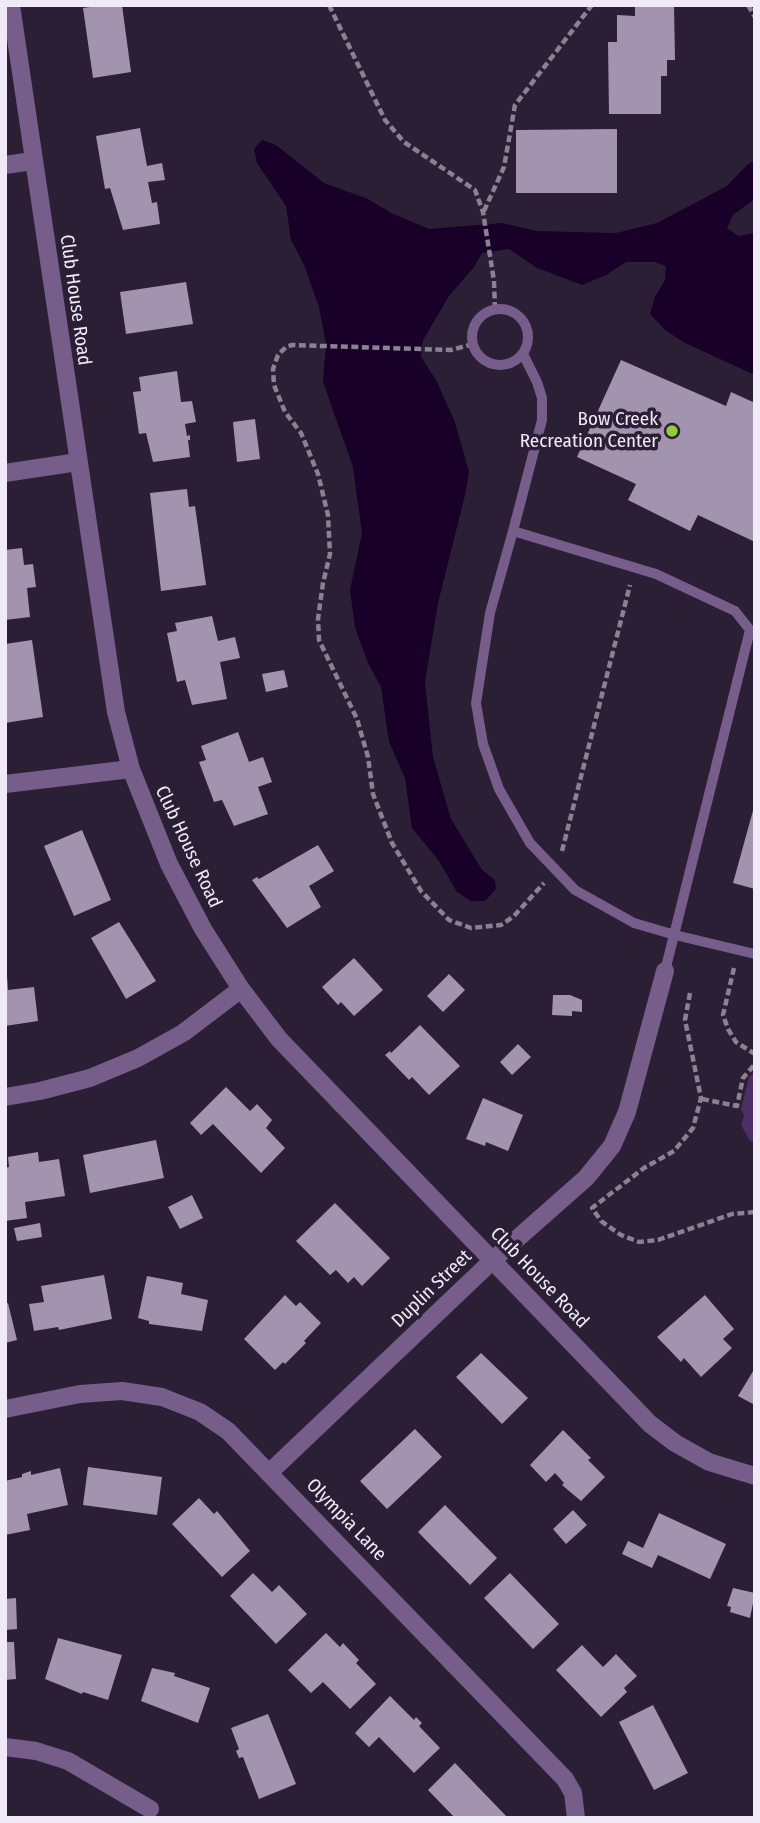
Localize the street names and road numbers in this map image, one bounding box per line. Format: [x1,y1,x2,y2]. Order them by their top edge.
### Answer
street label: Club House Road [55,233,95,367]
street label: Club House Road [150,782,226,912]
street label: Club House Road [485,1223,593,1333]
street label: Duplin Street [387,1245,477,1333]
street label: Olympia Lane [301,1474,391,1566]

